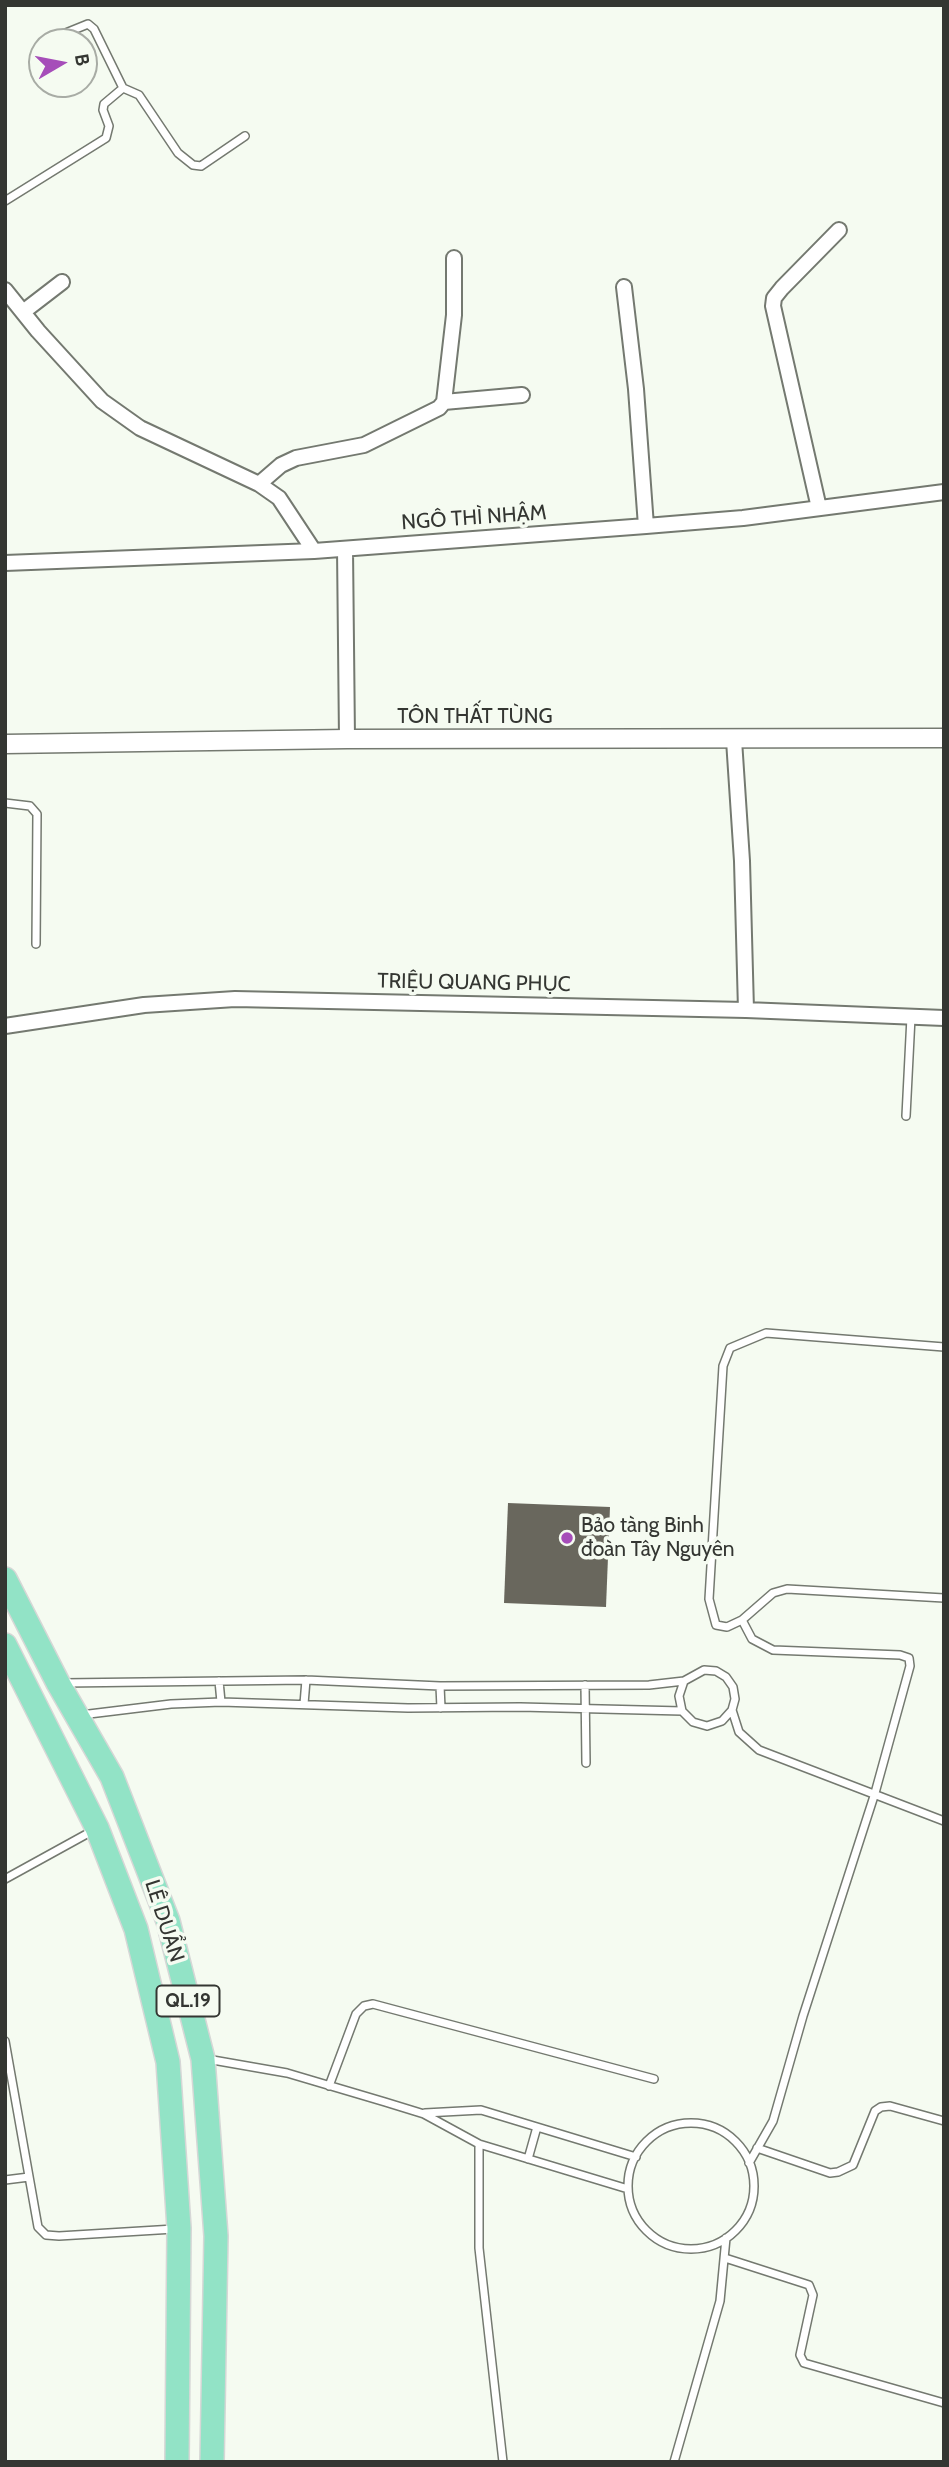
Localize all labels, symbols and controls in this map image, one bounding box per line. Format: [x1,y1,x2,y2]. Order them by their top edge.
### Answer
north arrow [28,28,98,98]
text: B [70,52,95,67]
street label: NGÔ THÌ NHẬM [401,500,547,536]
street label: TÔN THẤT TÙNG [397,704,553,730]
street label: TRIỆU QUANG PHỤC [377,969,571,997]
place label: Bảo tàng Binh đoàn Tây Nguyên [581,1513,734,1563]
marker: Bảo tàng Binh đoàn Tây Nguyên [559,1530,575,1546]
street label: LÊ DUẨN [139,1877,189,1965]
road number: QL.19 [156,1985,220,2016]

